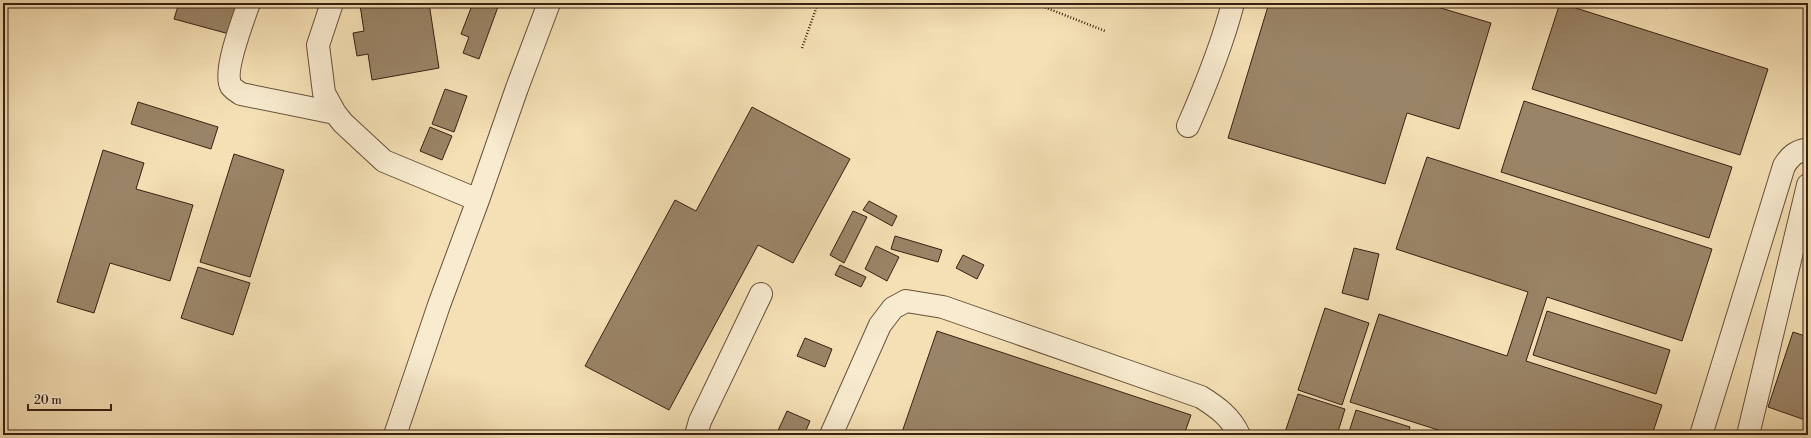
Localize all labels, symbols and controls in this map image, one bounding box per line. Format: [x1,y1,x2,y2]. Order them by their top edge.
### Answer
scale bar [28,386,111,412]
text: 20 m [34,393,62,408]

